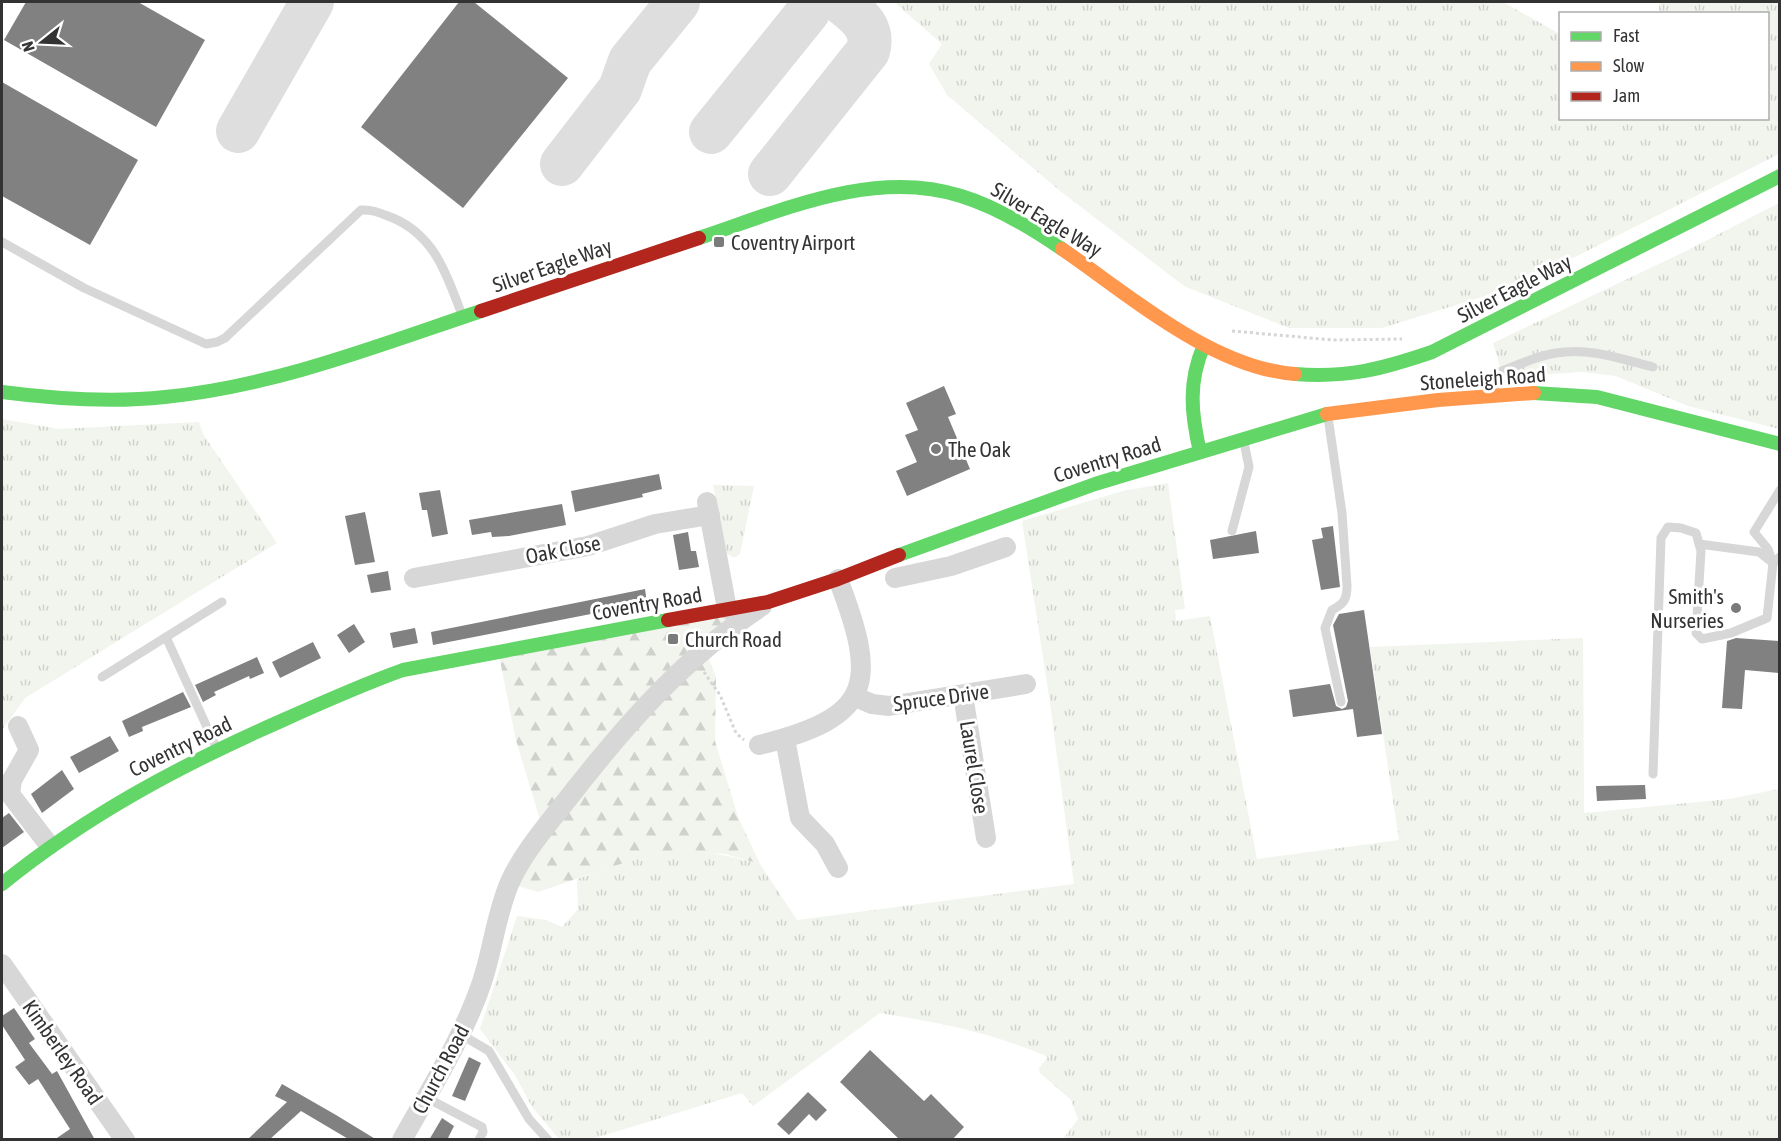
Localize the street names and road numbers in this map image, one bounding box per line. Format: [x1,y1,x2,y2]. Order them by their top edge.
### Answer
street label: Silver Eagle Way [987,177,1107,262]
street label: Silver Eagle Way [489,233,615,297]
street label: Silver Eagle Way [1453,249,1575,327]
street label: Stoneleigh Road [1419,362,1547,394]
street label: Coventry Road [1050,431,1164,487]
street label: Oak Close [524,530,602,568]
street label: Coventry Road [590,582,704,624]
street label: Spruce Drive [892,678,990,716]
street label: Coventry Road [125,711,235,781]
street label: Laurel Close [956,719,994,815]
street label: Kimberley Road [18,995,108,1109]
street label: Church Road [407,1021,473,1117]

